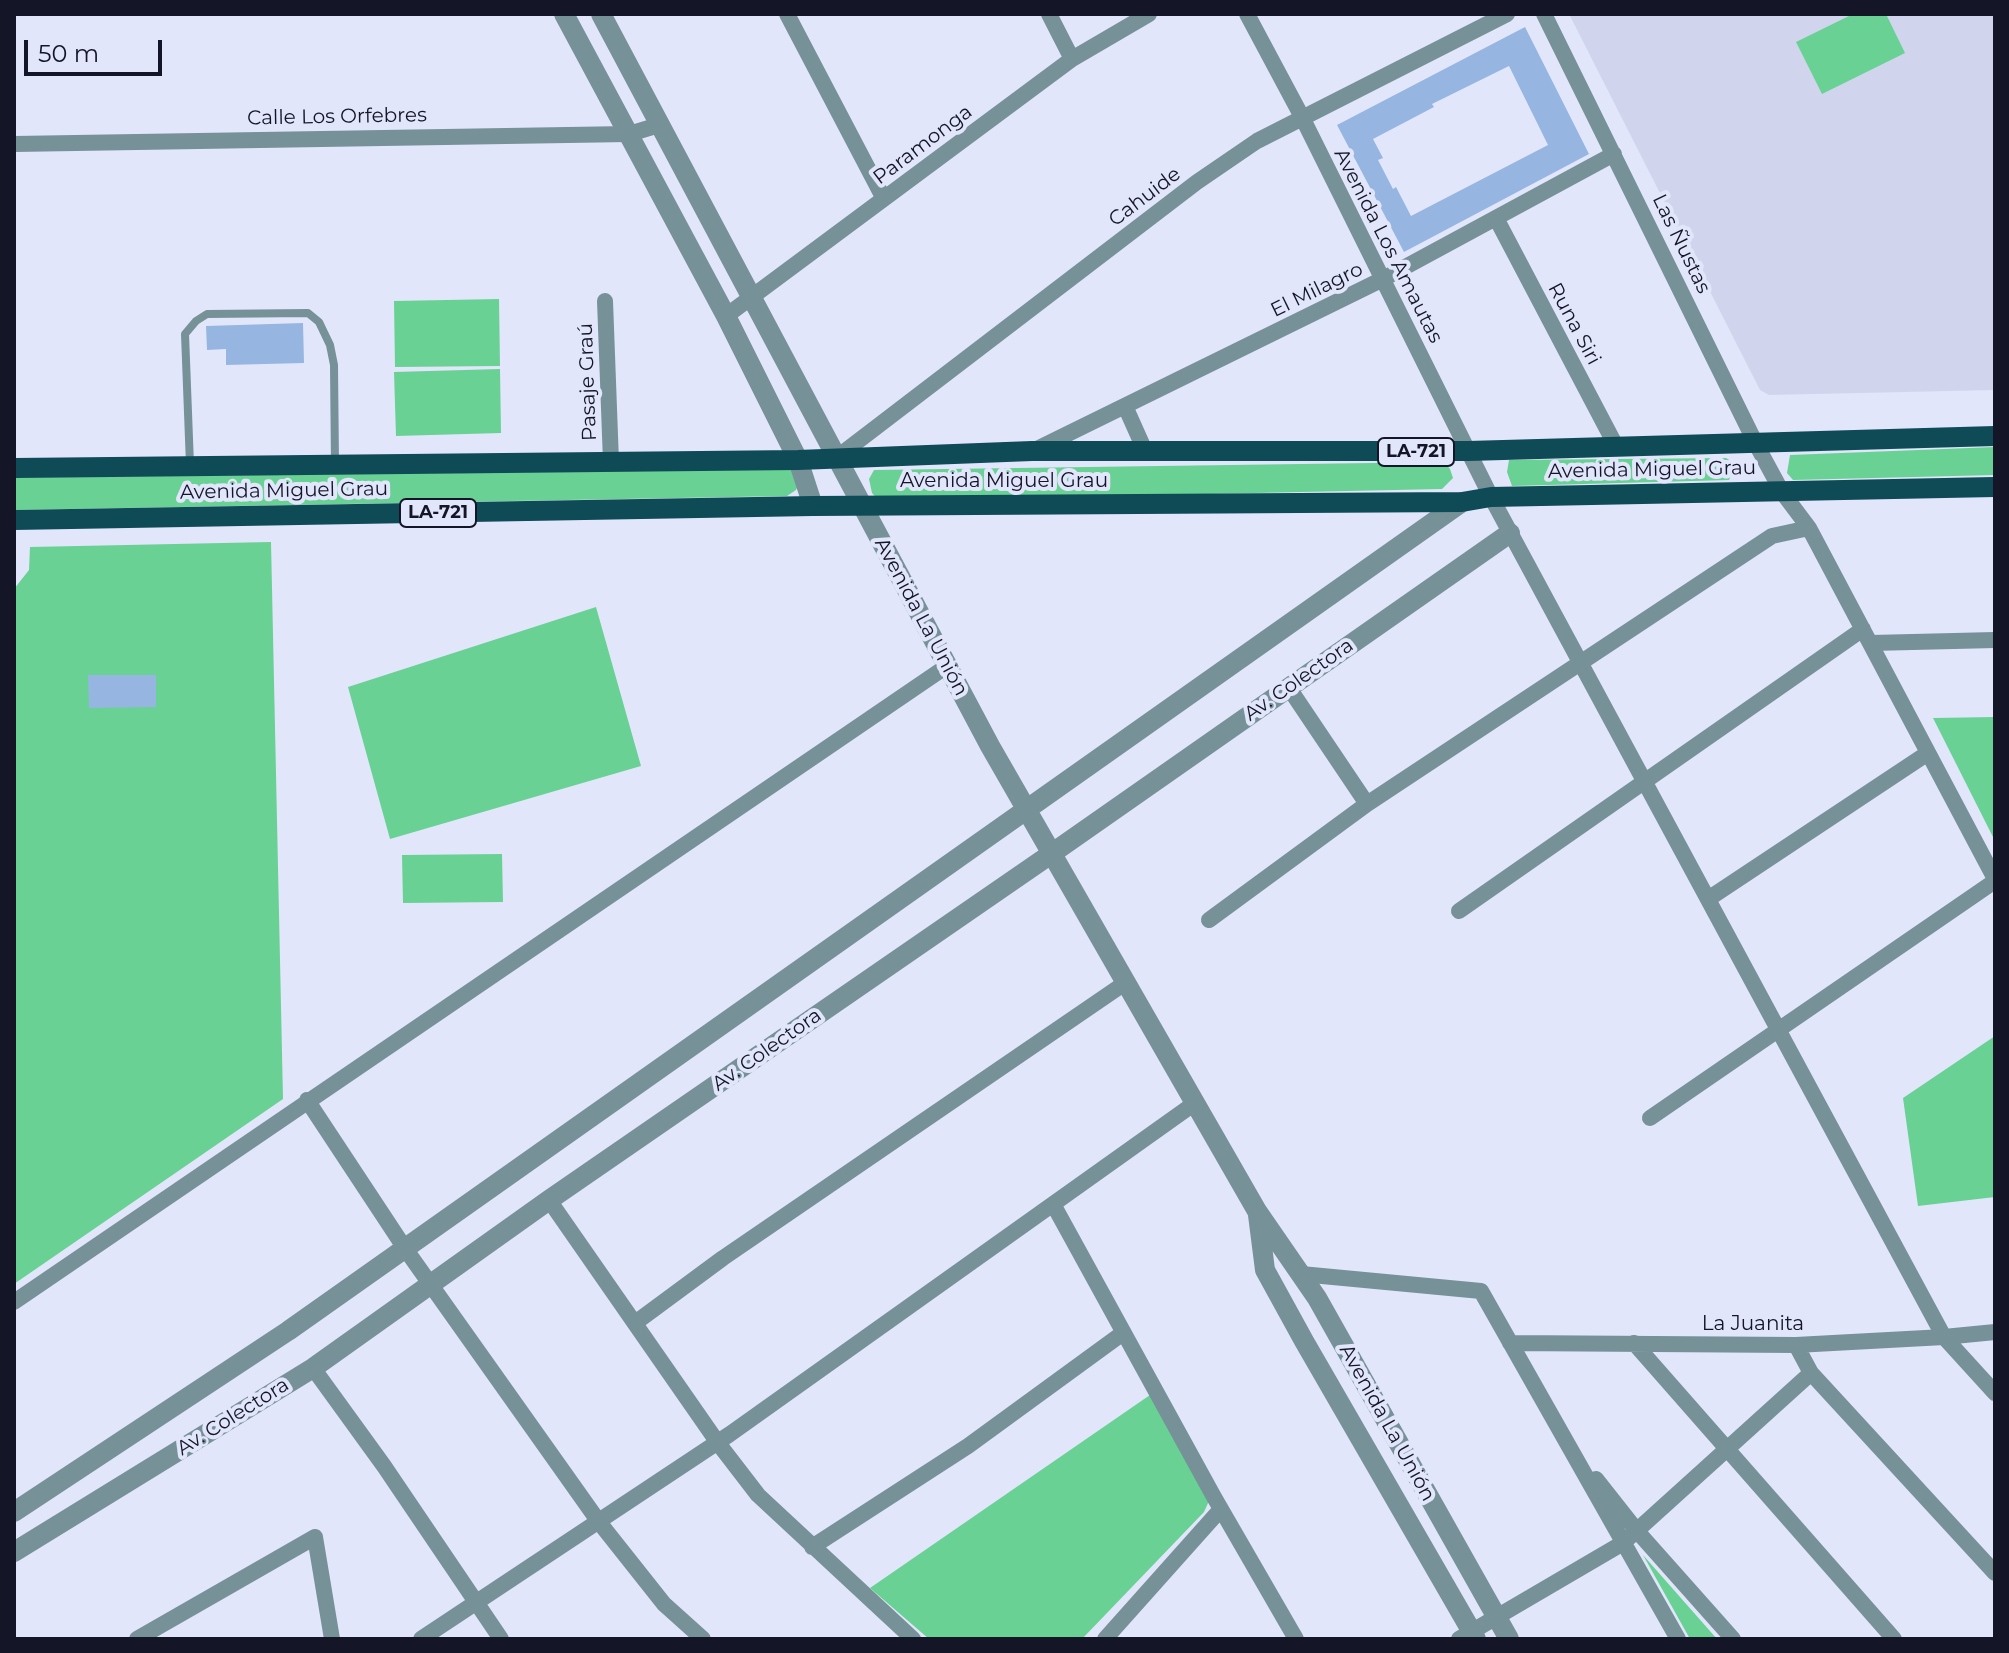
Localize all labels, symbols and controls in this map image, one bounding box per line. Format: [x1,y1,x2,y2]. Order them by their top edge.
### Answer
scale bar [28,24,166,74]
text: 50 m [38,39,99,68]
street label: Paramonga [869,100,977,190]
street label: Calle Los Orfebres [247,103,427,131]
street label: Avenida Los Amautas [1328,145,1448,347]
street label: Cahuide [1104,162,1186,232]
street label: Las Ñustas [1647,191,1715,297]
street label: El Milagro [1267,257,1367,323]
street label: Runa Siri [1542,279,1606,369]
street label: Pasaje Graú [574,323,602,441]
road number: LA-721 [1378,438,1454,466]
street label: Avenida Miguel Grau [1548,456,1756,484]
street label: Avenida Miguel Grau [900,469,1108,493]
street label: Avenida Miguel Grau [180,477,388,505]
road number: LA-721 [400,499,476,527]
street label: Avenida La Unión [869,534,973,700]
street label: Av. Colectora [1240,634,1358,726]
street label: Av. Colectora [708,1004,826,1096]
street label: La Juanita [1702,1312,1804,1336]
street label: Avenida La Unión [1334,1340,1440,1506]
street label: Av. Colectora [172,1373,294,1461]

